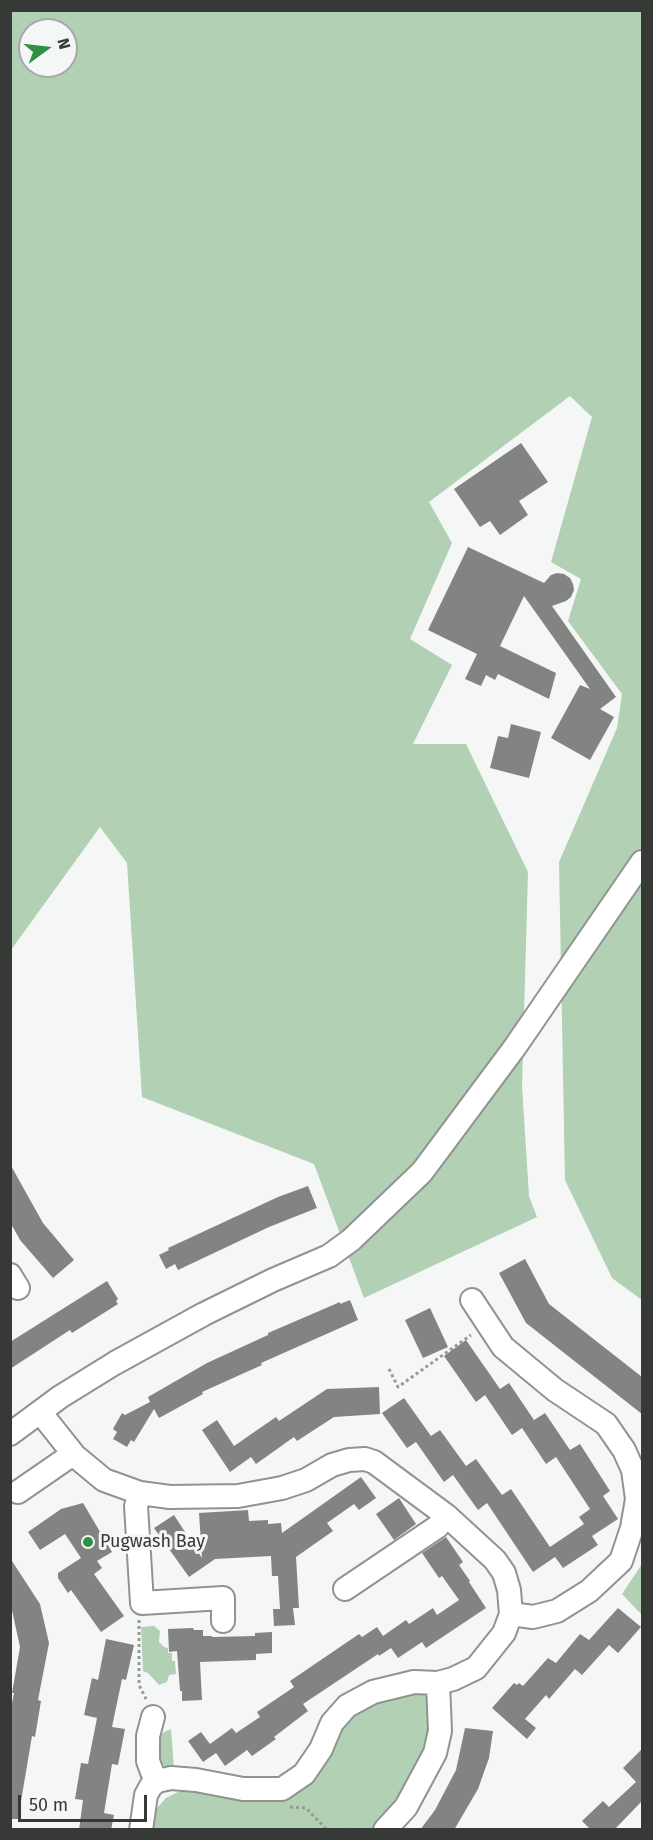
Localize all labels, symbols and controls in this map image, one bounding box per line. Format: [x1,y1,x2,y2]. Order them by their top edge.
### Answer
north arrow [18,18,78,78]
text: N [53,36,74,51]
place label: Pugwash Bay [100,1531,205,1553]
marker: Pugwash Bay [81,1535,95,1549]
scale bar [21,1783,150,1821]
text: 50 m [29,1794,68,1816]

